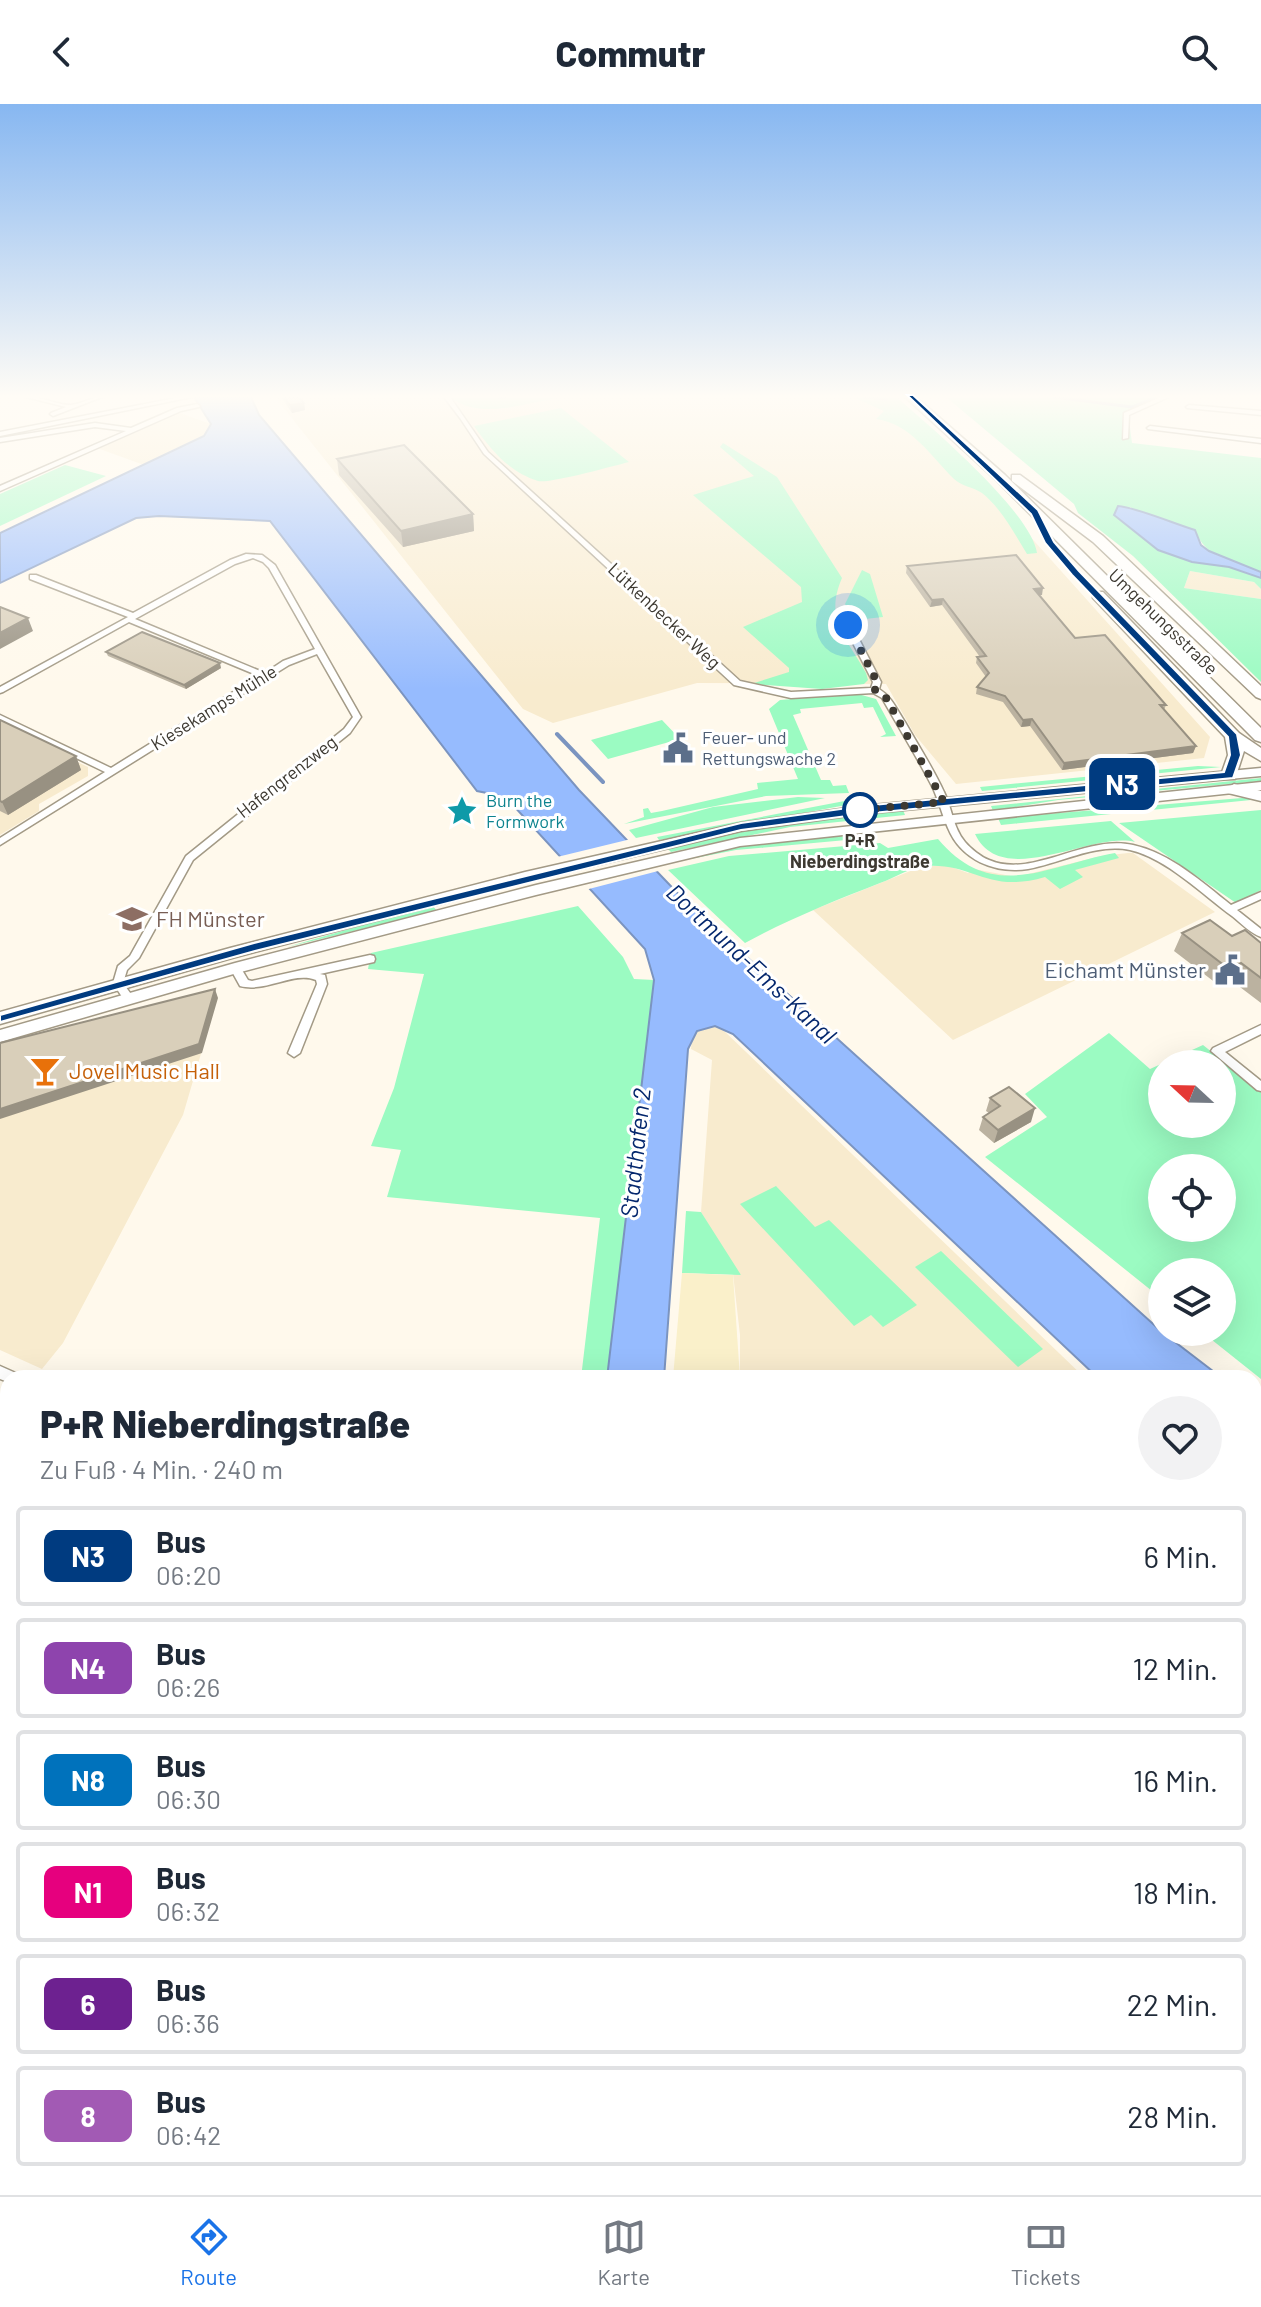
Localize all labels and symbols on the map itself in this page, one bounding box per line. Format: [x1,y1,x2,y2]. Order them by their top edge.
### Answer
street label: Lütkenbecker Weg [604,558,725,673]
street label: Umgehungsstraße [1105,564,1223,679]
your location [828,605,868,645]
street label: Kiesekamps Mühle [146,660,281,755]
place label: Feuer- und Rettungswache 2 [702,726,836,769]
street label: Hafengrenzweg [232,730,341,822]
public building icon: Feuer- und Rettungswache 2 [661,731,695,765]
line badge: N3 [1086,758,1158,810]
place label: Burn the Formwork [486,789,565,832]
marker: P+R Nieberdingstraße [843,793,877,827]
place icon: Burn the Formwork [445,794,479,828]
place label: P+R Nieberdingstraße [790,829,930,872]
water label: Dortmund-Ems-Kanal [661,877,843,1049]
school or university icon: FH Münster [115,902,149,936]
place label: FH Münster [156,905,265,931]
public building icon: Eichamt Münster [1213,953,1247,987]
place label: Eichamt Münster [1045,956,1206,982]
north arrow [1148,1050,1236,1138]
bar icon: Jovel Music Hall [28,1054,62,1088]
place label: Jovel Music Hall [69,1057,220,1083]
water label: Stadthafen 2 [613,1087,656,1219]

